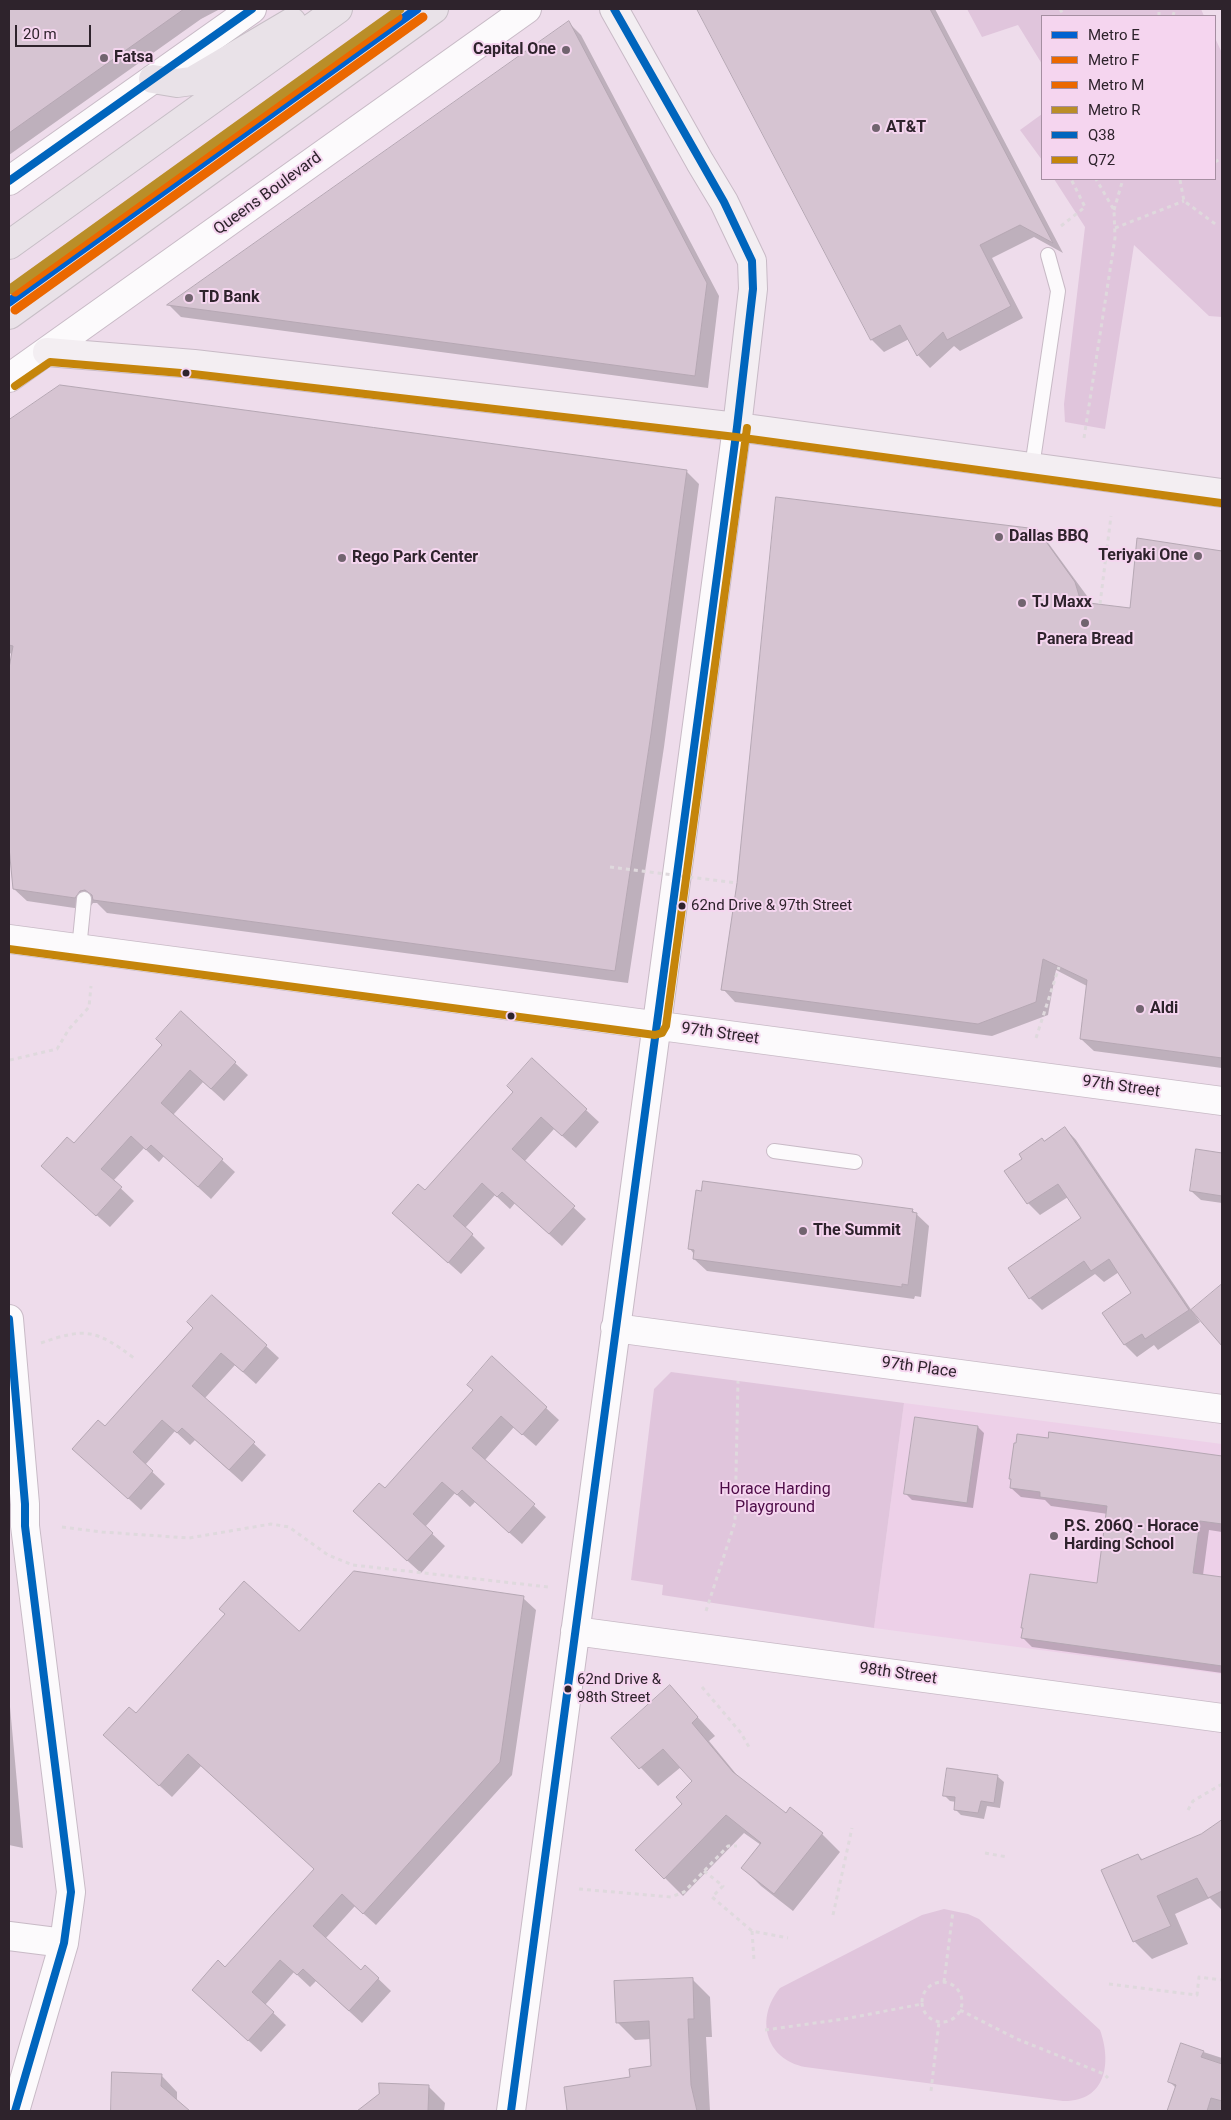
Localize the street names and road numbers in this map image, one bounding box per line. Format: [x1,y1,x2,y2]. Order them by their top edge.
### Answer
street label: Queens Boulevard [210,148,326,240]
street label: 97th Street [680,1019,760,1049]
street label: 97th Street [1081,1072,1161,1102]
street label: 97th Place [880,1353,958,1383]
street label: 98th Street [858,1659,938,1689]

